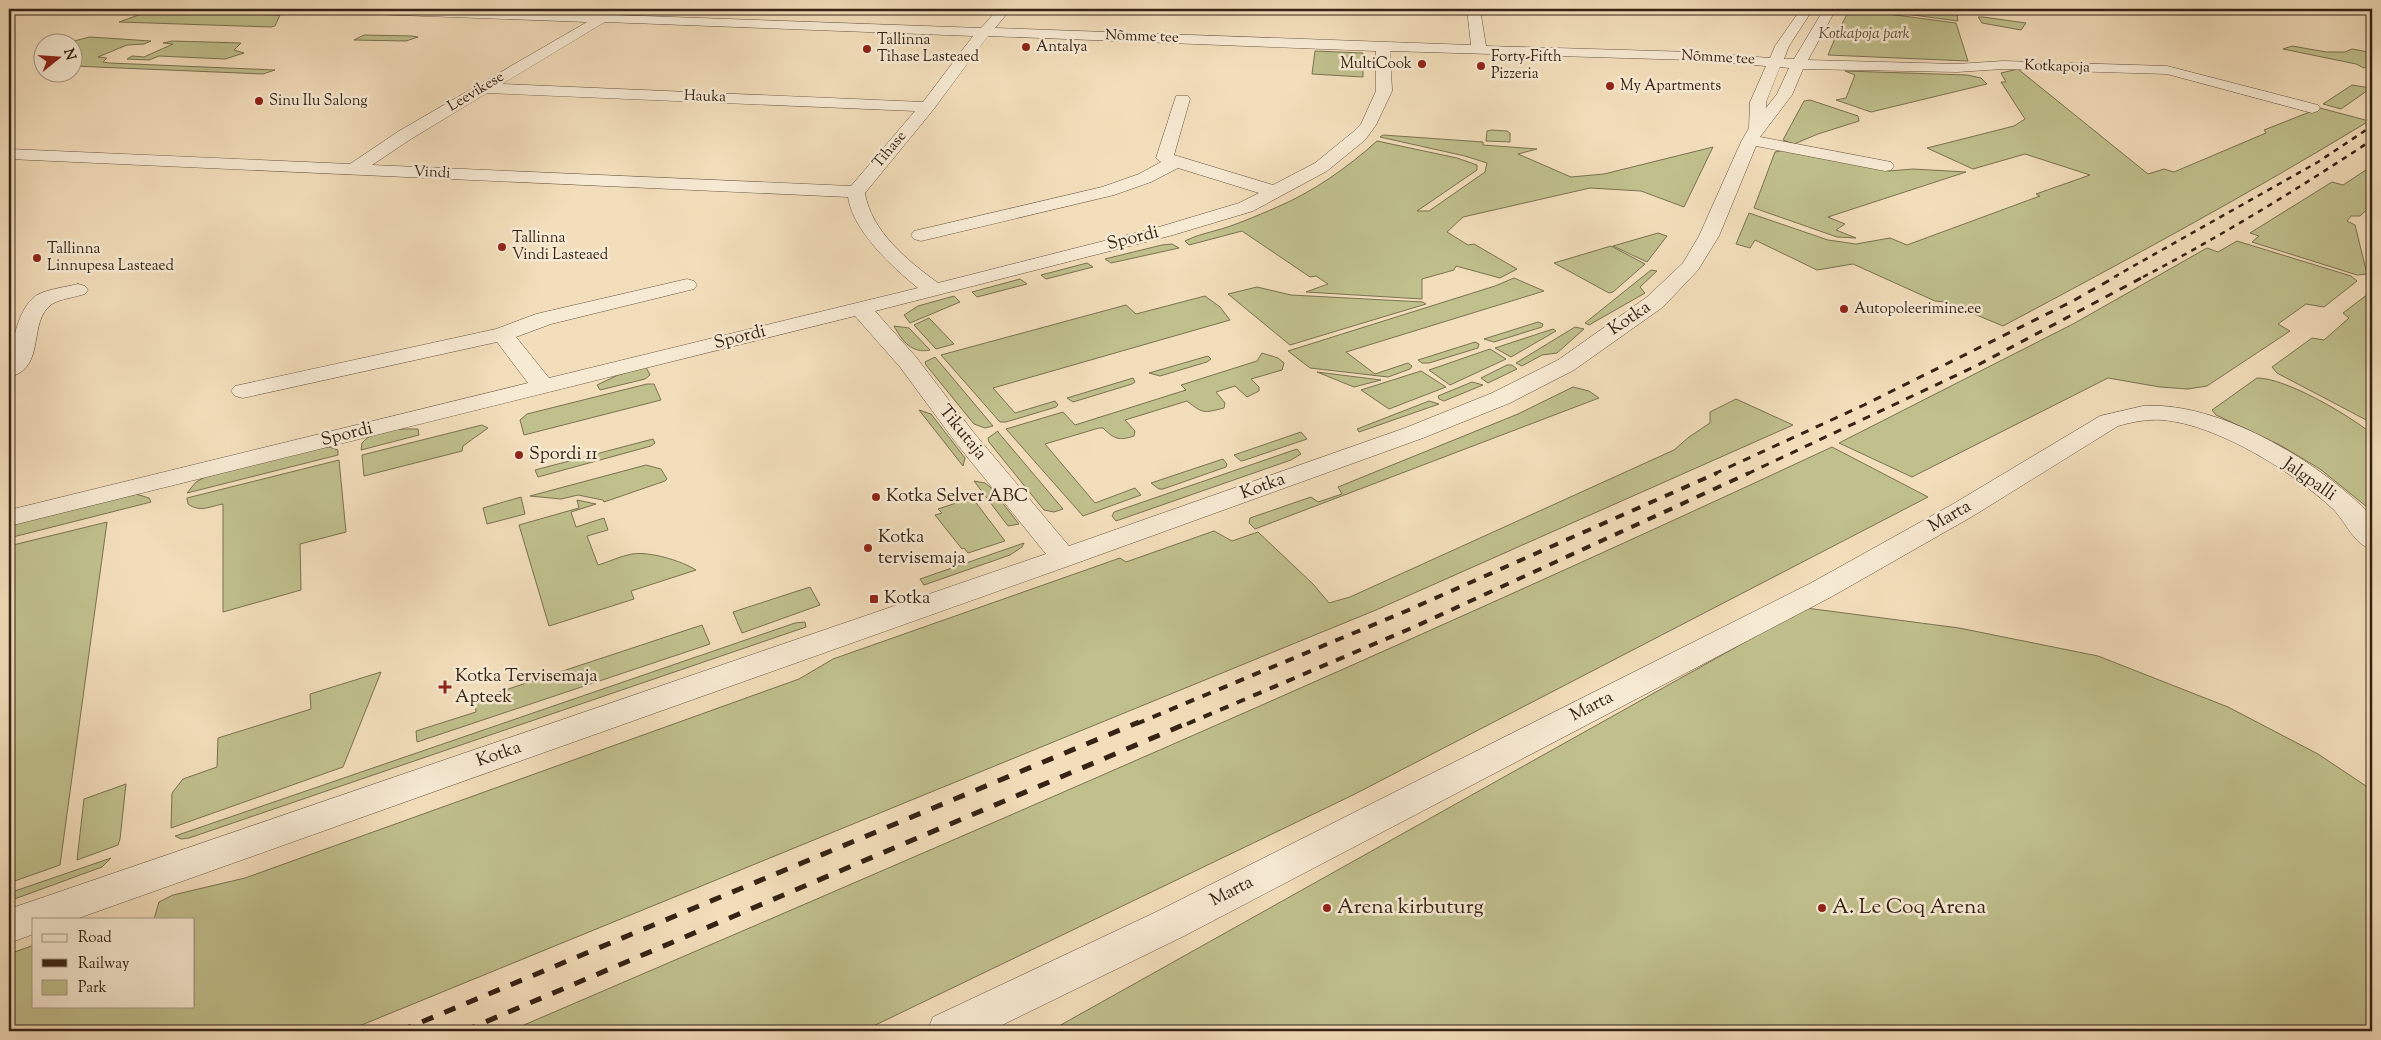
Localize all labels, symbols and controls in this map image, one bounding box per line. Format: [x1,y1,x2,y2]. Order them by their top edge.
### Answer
park label: Kotkapoja park [1818,24,1910,45]
street label: Nõmme tee [1105,25,1179,49]
place label: Tallinna Tihase Lasteaed [877,30,980,68]
north arrow [32,32,82,82]
place label: Antalya [1036,37,1087,58]
marker: Antalya [1020,41,1032,53]
marker: Tallinna Tihase Lasteaed [861,43,873,55]
street label: Nõmme tee [1681,46,1755,70]
text: N [57,47,80,63]
place label: Forty-Fifth Pizzeria [1491,47,1562,85]
place label: MultiCook [1340,54,1412,75]
street label: Kotkapoja [2024,55,2090,79]
marker: MultiCook [1416,58,1428,70]
marker: Forty-Fifth Pizzeria [1475,60,1487,72]
street label: Leevikese [444,67,508,117]
place label: My Apartments [1620,76,1721,97]
marker: My Apartments [1604,80,1616,92]
street label: Hauka [683,86,727,108]
place label: Sinu Ilu Salong [269,91,368,112]
marker: Sinu Ilu Salong [253,95,265,107]
street label: Tihase [868,127,912,173]
street label: Vindi [413,162,451,184]
street label: Spordi [1104,220,1162,258]
place label: Tallinna Vindi Lasteaed [512,228,609,266]
place label: Tallinna Linnupesa Lasteaed [47,239,175,277]
marker: Tallinna Vindi Lasteaed [496,241,508,253]
marker: Tallinna Linnupesa Lasteaed [31,252,43,264]
street label: Kotka [1604,295,1656,343]
place label: Autopoleerimine.ee [1854,299,1981,320]
marker: Autopoleerimine.ee [1838,303,1850,315]
street label: Spordi [711,319,769,357]
street label: Tikutaja [932,400,992,466]
street label: Spordi [318,416,376,454]
place label: Spordi 11 [529,442,598,468]
marker: Spordi 11 [513,449,525,461]
street label: Jalgpalli [2276,451,2341,508]
street label: Kotka [1237,467,1289,507]
place label: Kotka Selver ABC [886,484,1028,510]
marker: Kotka Selver ABC [870,491,882,503]
street label: Marta [1924,494,1976,540]
place label: Kotka tervisemaja [878,525,966,572]
marker: Kotka tervisemaja [862,542,874,554]
place label: Kotka [884,586,930,612]
marker: Kotka [868,593,880,605]
place label: Kotka Tervisemaja Apteek [455,664,598,711]
marker: Kotka Tervisemaja Apteek [439,681,451,693]
street label: Marta [1566,685,1618,729]
street label: Kotka [473,735,525,775]
street label: Marta [1206,870,1258,914]
place label: Arena kirbuturg [1337,893,1484,923]
place label: A. Le Coq Arena [1832,893,1986,923]
marker: Arena kirbuturg [1321,902,1333,914]
marker: A. Le Coq Arena [1816,902,1828,914]
legend [32,918,195,1008]
text: Road [78,928,112,949]
text: Railway [78,954,130,975]
text: Park [78,978,107,999]

